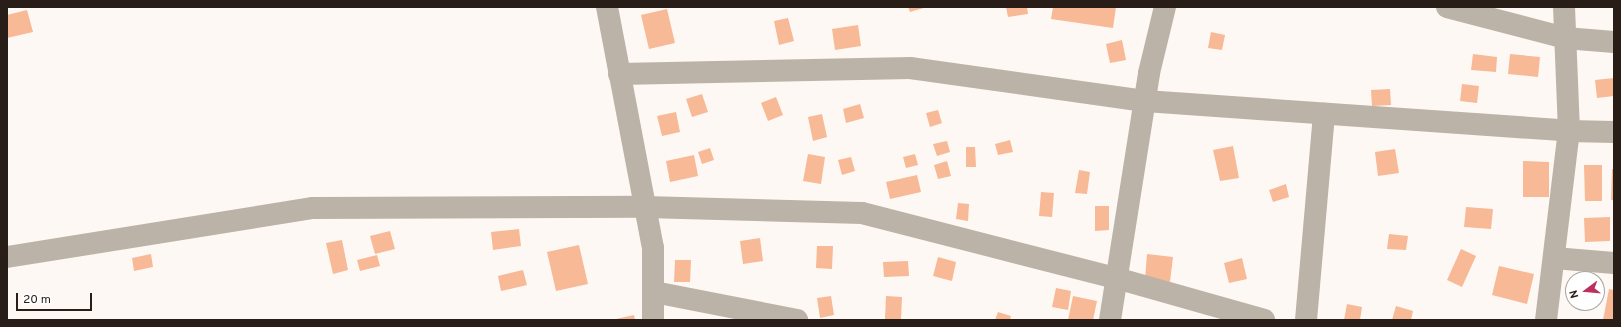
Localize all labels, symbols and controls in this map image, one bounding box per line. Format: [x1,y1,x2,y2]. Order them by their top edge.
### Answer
north arrow [1565,271,1605,311]
scale bar [18,285,94,311]
text: N [1567,288,1582,300]
text: 20 m [23,292,51,308]

